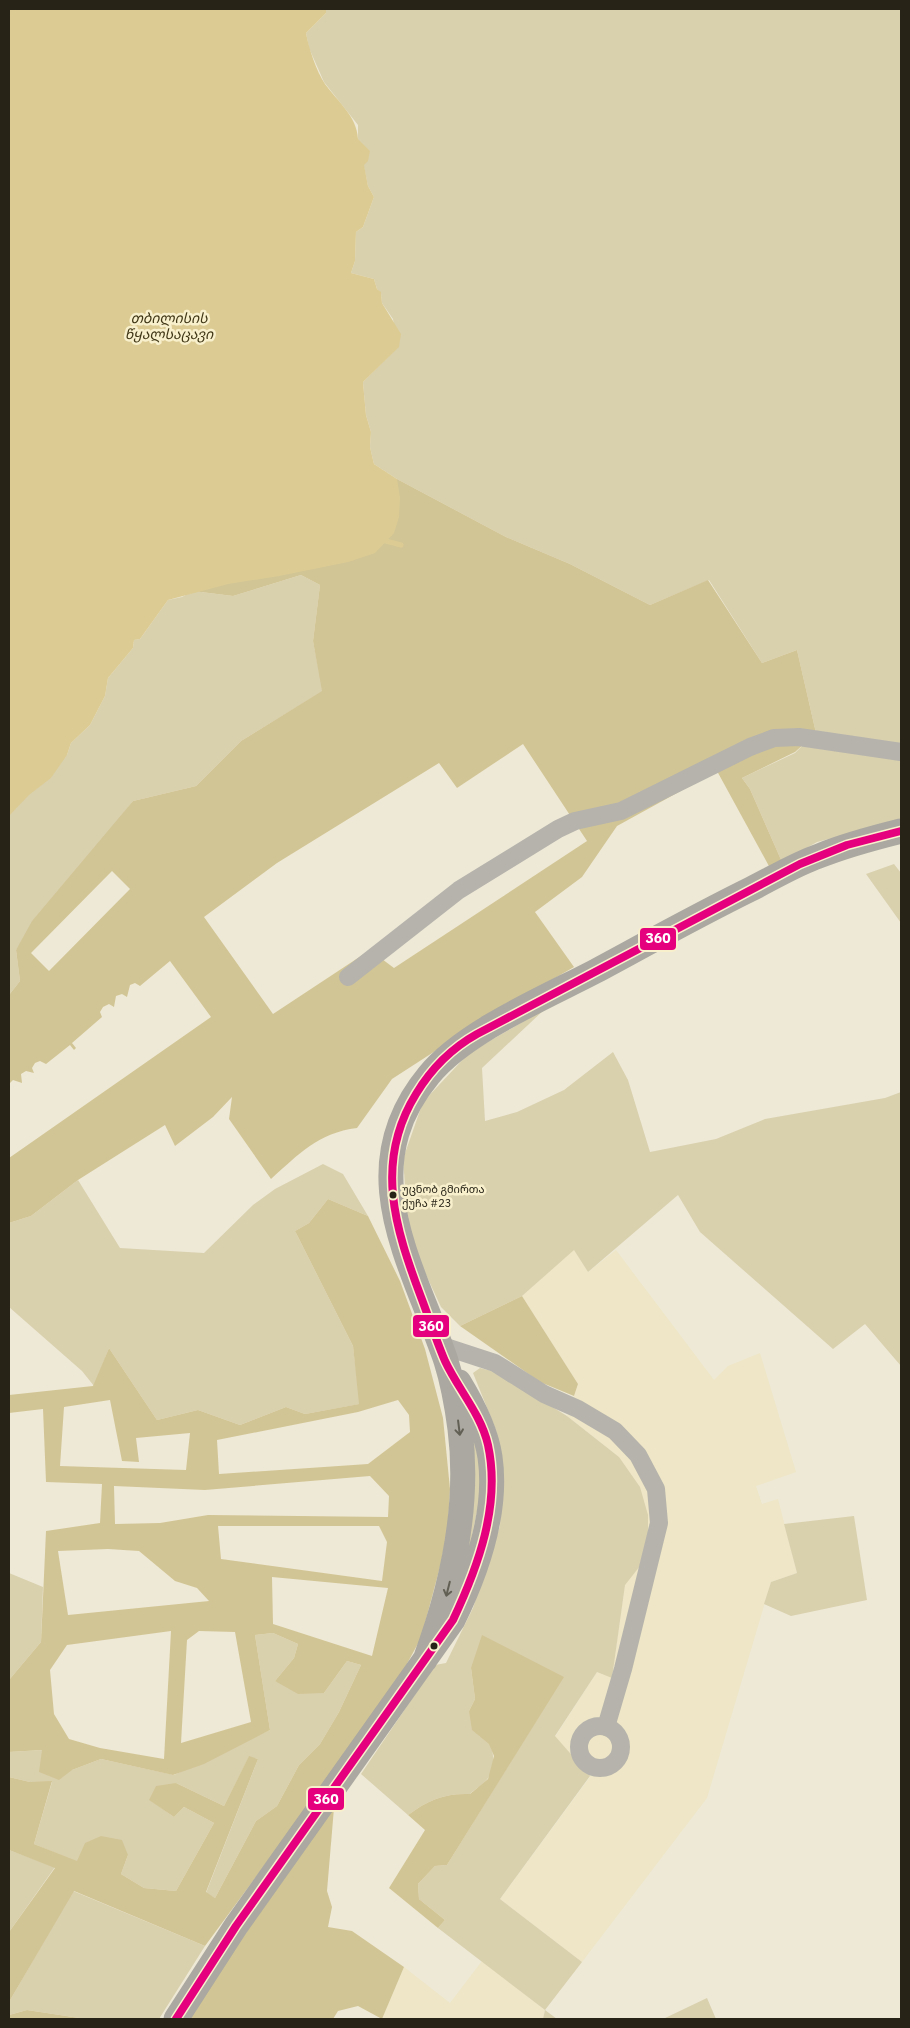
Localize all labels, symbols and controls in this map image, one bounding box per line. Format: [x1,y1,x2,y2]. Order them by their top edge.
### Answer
water label: თბილისის წყალსაცავი [125,309,214,343]
line badge: 360 [639,927,677,951]
text: 360 [645,929,671,947]
place label: უცნობ გმირთა ქუჩა #23 [402,1182,484,1210]
marker: უცნობ გმირთა ქუჩა #23 [388,1190,398,1200]
line badge: 360 [412,1314,450,1338]
text: 360 [418,1317,444,1335]
one-way arrow [455,1420,465,1436]
one-way arrow [443,1581,452,1597]
unlabelled marker [429,1641,439,1651]
line badge: 360 [307,1787,345,1811]
text: 360 [313,1790,339,1808]

